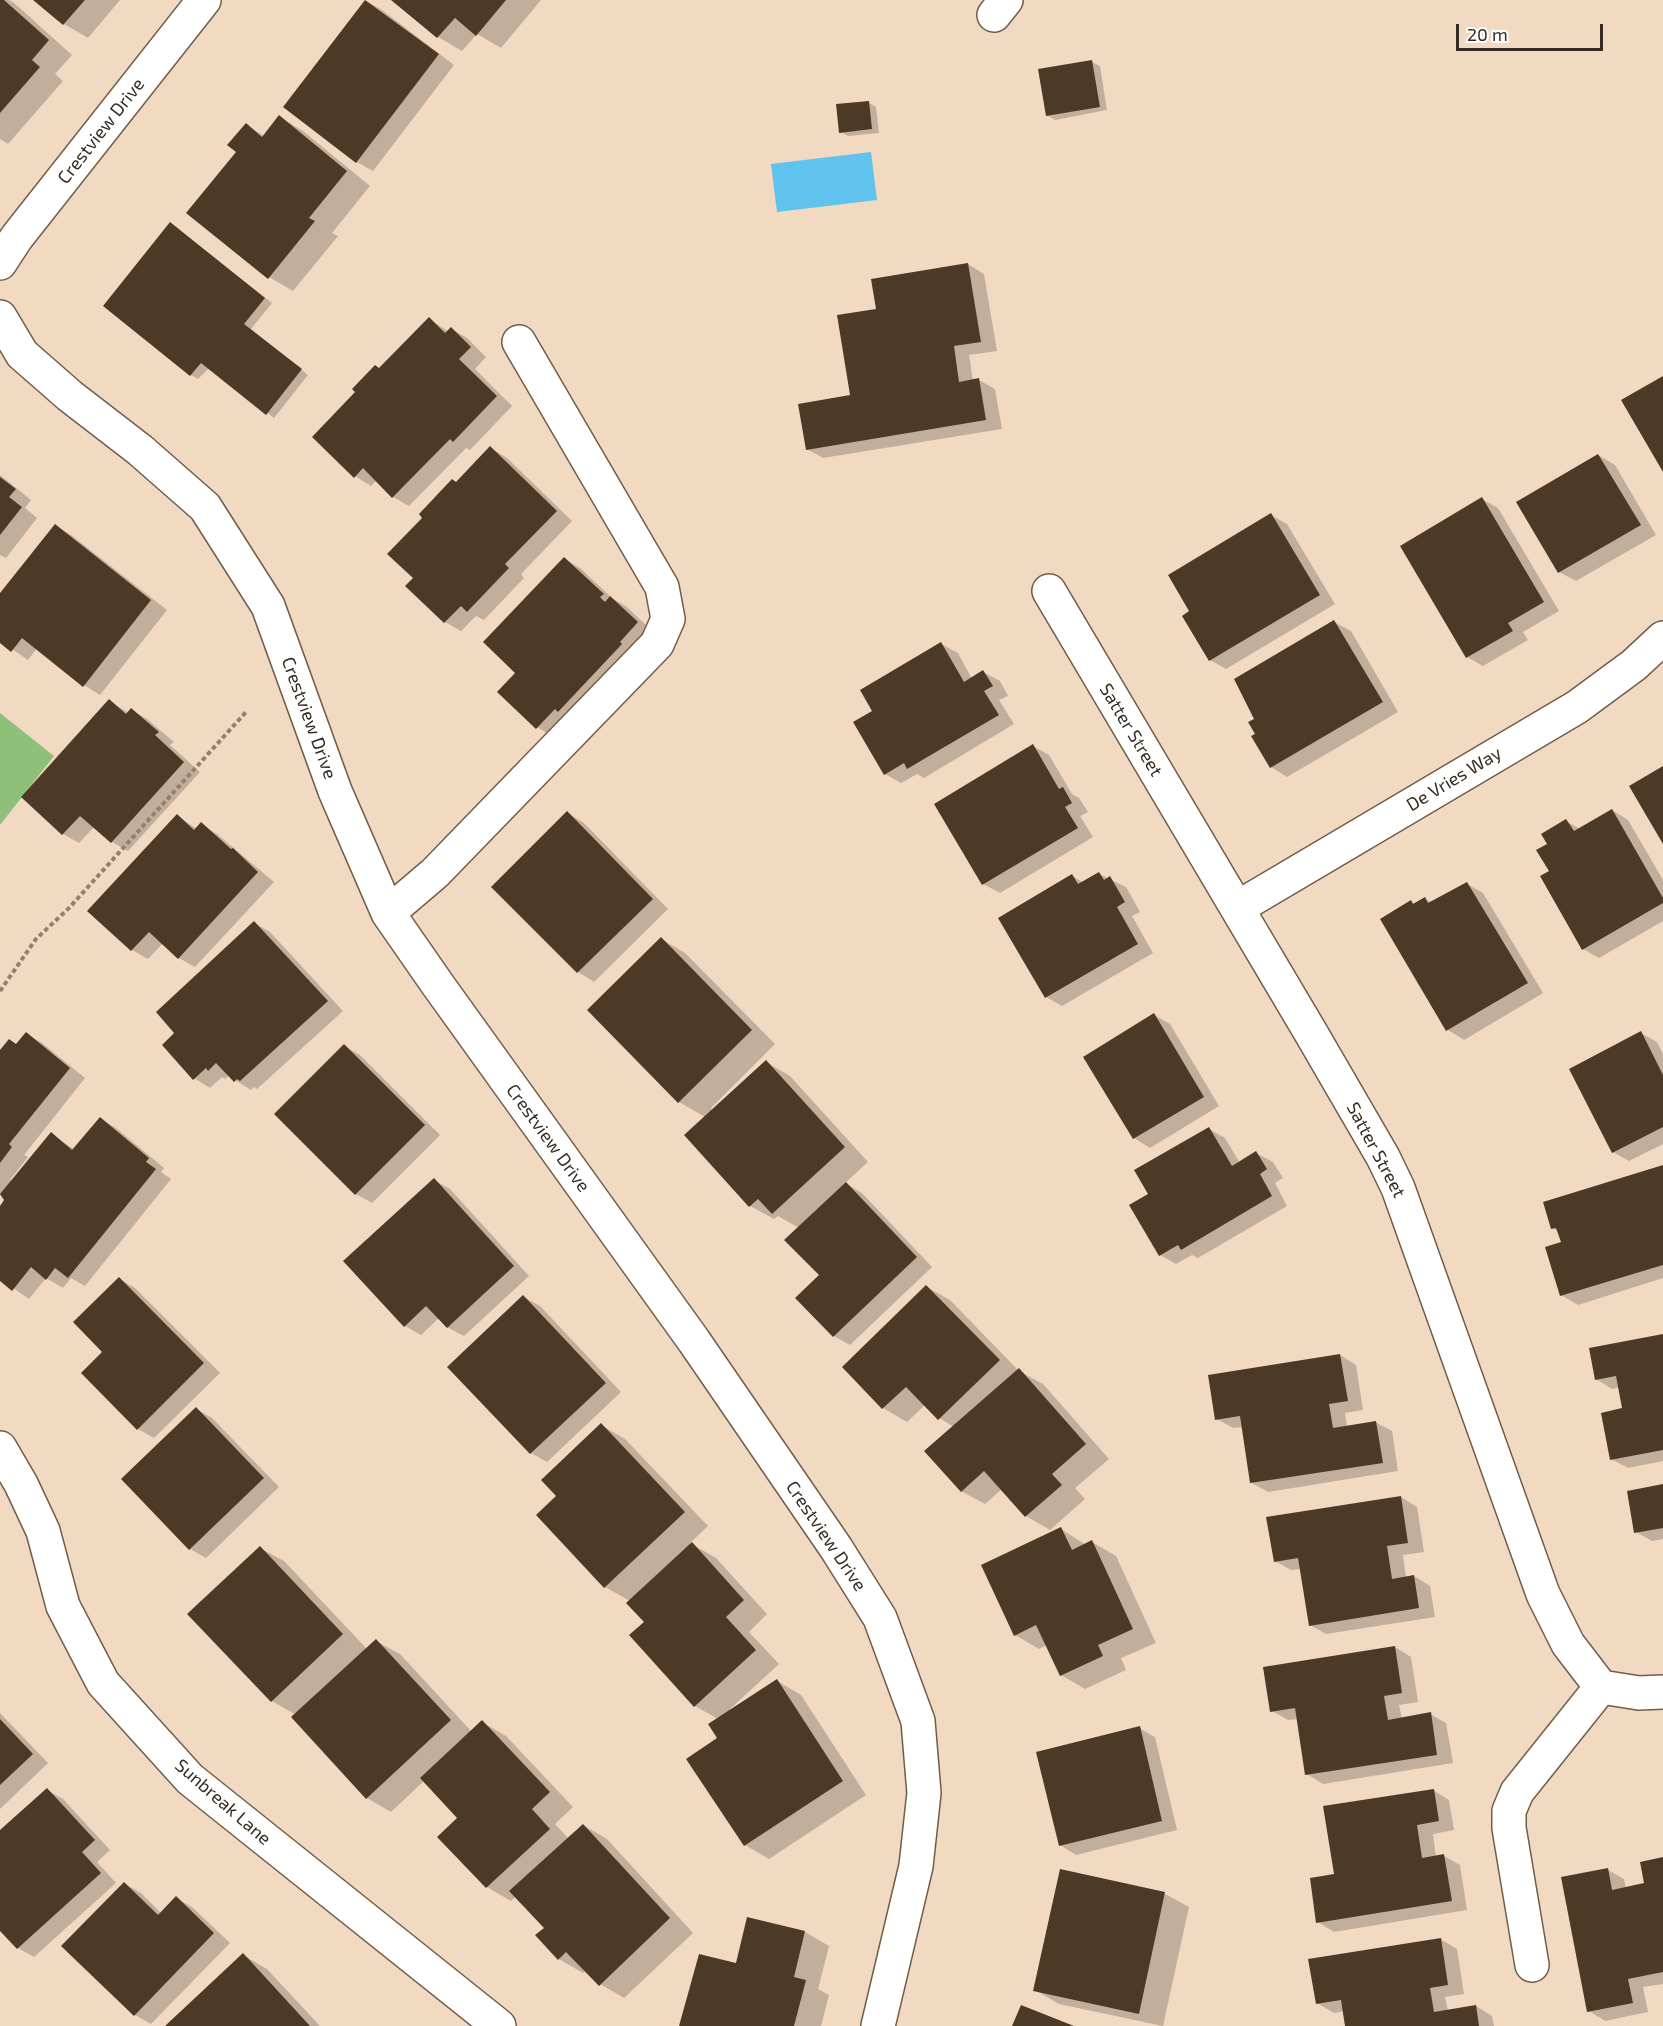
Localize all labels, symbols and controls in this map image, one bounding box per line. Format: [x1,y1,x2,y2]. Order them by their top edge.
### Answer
scale bar [1459,12,1606,50]
text: 20 m [1467,23,1508,45]
street label: Crestview Drive [53,74,149,188]
street label: Crestview Drive [277,654,341,782]
street label: Satter Street [1095,680,1167,780]
street label: De Vries Way [1403,742,1505,816]
street label: Crestview Drive [502,1080,594,1196]
street label: Satter Street [1342,1099,1410,1201]
street label: Crestview Drive [781,1477,871,1595]
street label: Sunbreak Lane [171,1754,275,1850]

